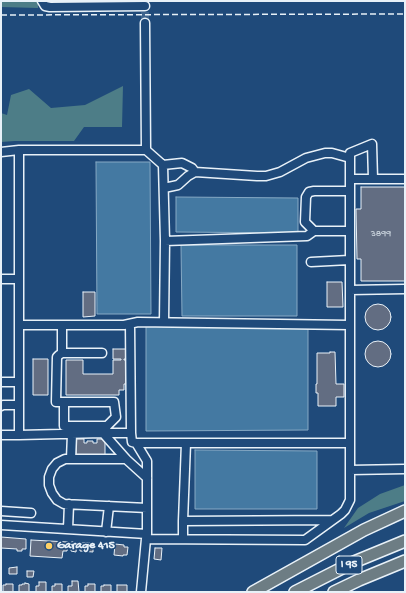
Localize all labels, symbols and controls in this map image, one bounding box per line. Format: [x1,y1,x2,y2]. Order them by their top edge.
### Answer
house number: 3899 [371,228,391,240]
place label: Garage 415 [57,539,115,553]
marker: Garage 415 [44,541,54,551]
road number: I 95 [336,556,362,574]

